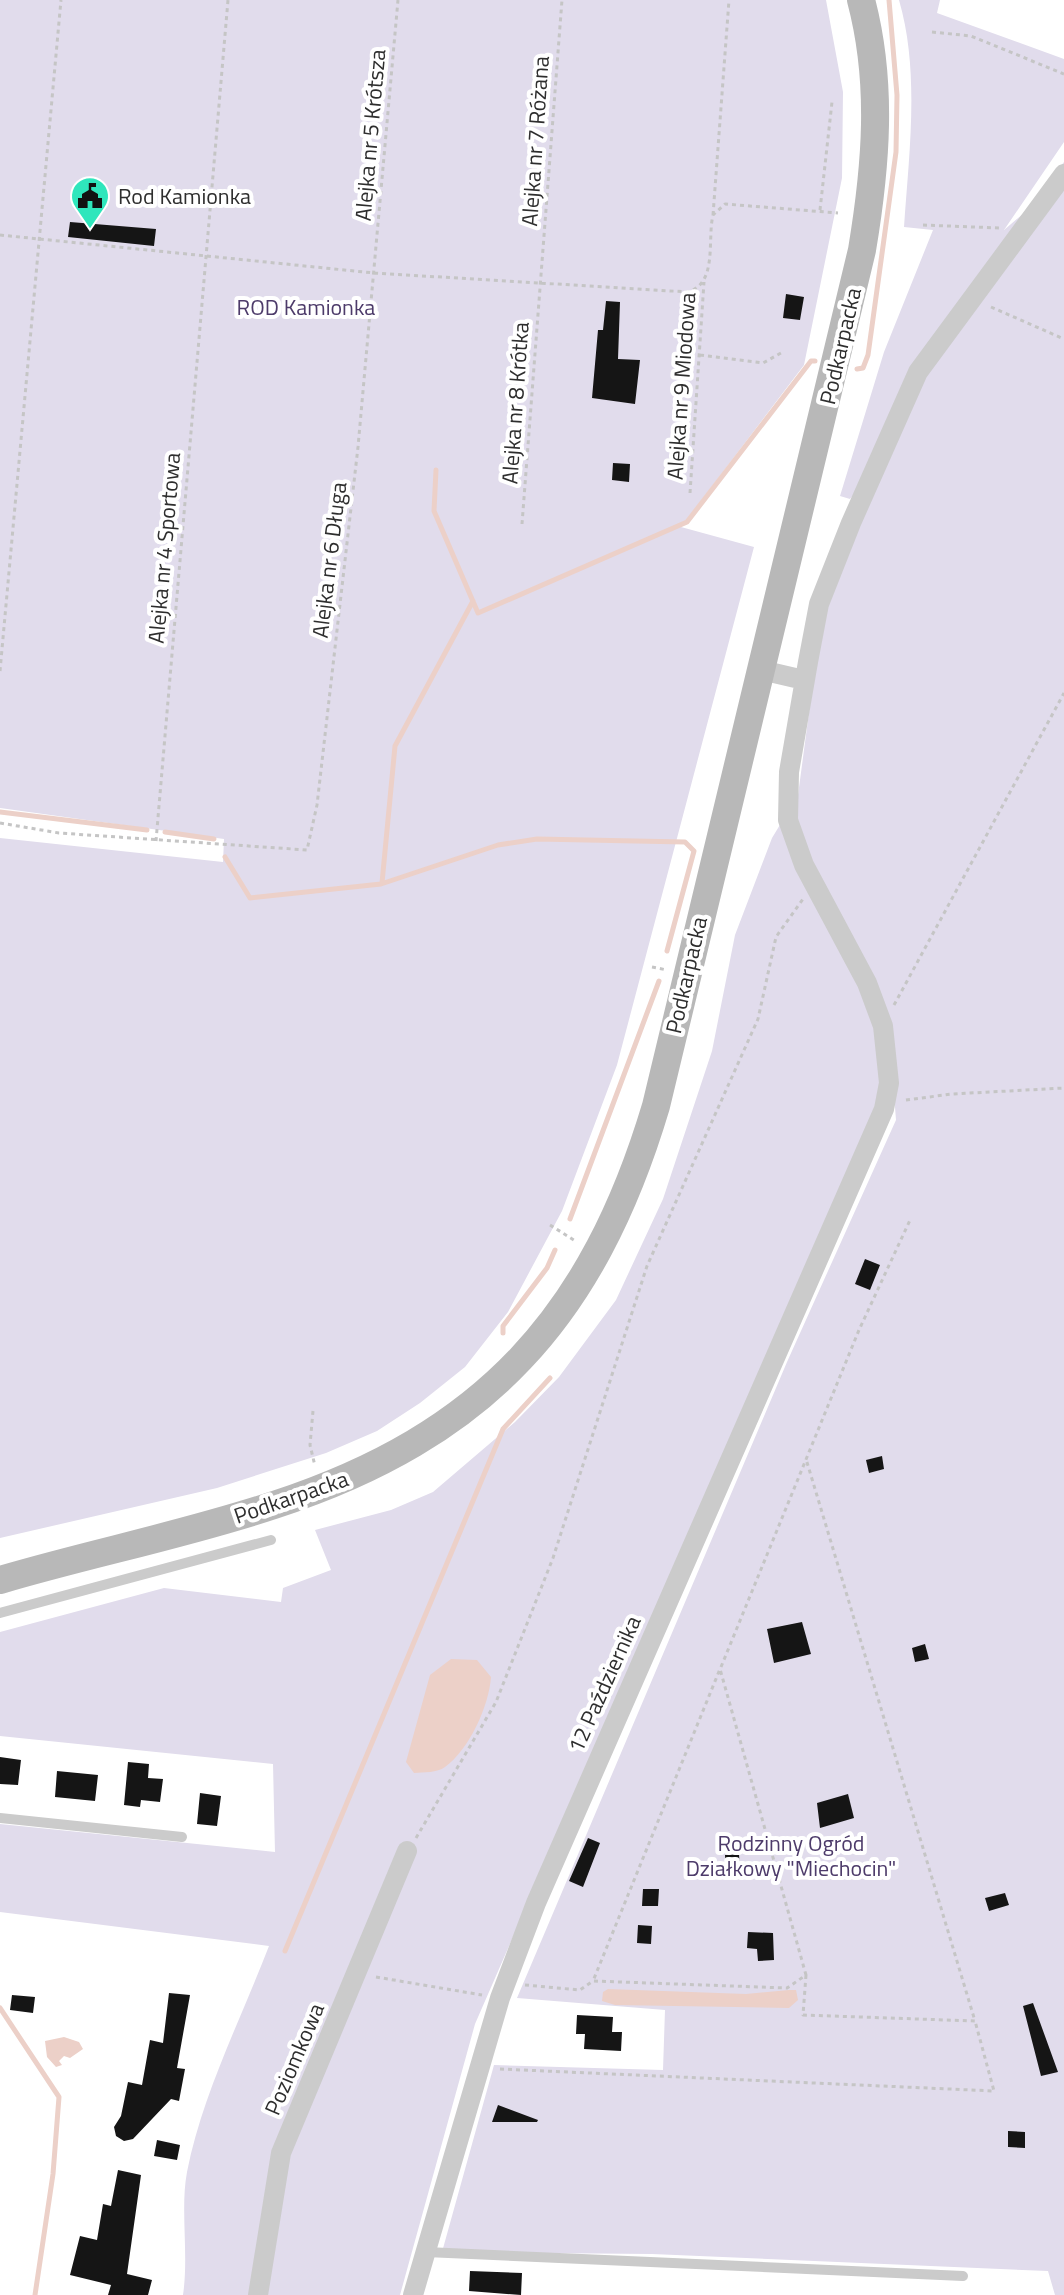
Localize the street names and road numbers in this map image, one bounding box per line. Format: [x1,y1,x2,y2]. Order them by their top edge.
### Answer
street label: Alejka nr 5 Krótsza [346,48,394,222]
street label: Alejka nr 7 Różana [512,55,558,227]
street label: Podkarpacka [810,284,870,408]
street label: Alejka nr 9 Miodowa [657,291,705,481]
street label: Alejka nr 8 Krótka [492,321,538,485]
street label: Alejka nr 4 Sportowa [139,451,189,645]
street label: Alejka nr 6 Długa [303,480,355,640]
street label: Podkarpacka [656,913,716,1037]
street label: Podkarpacka [229,1462,353,1532]
street label: 12 Października [559,1610,649,1758]
street label: Poziomkowa [255,1998,333,2120]

